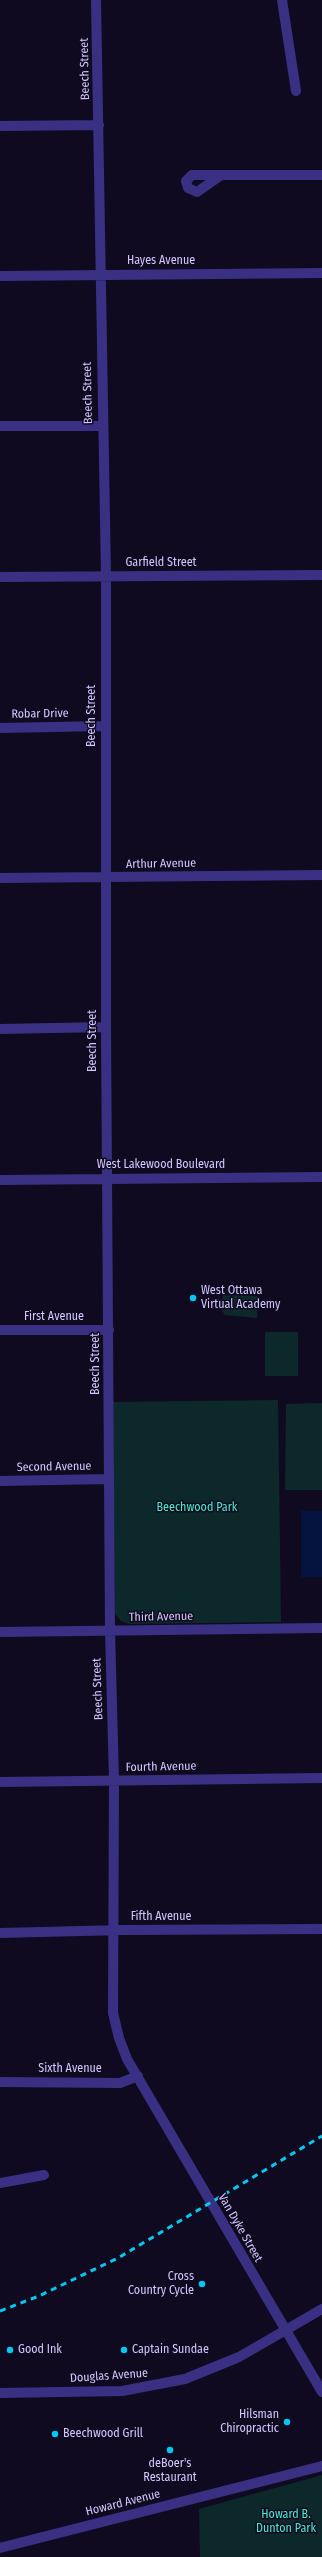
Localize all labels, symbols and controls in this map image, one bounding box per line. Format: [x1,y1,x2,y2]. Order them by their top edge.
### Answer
street label: Beech Street [77,38,93,100]
street label: Hayes Avenue [127,254,195,268]
street label: Beech Street [80,362,96,424]
street label: Garfield Street [125,556,197,570]
street label: Beech Street [85,685,99,747]
street label: Robar Drive [11,706,69,722]
street label: Arthur Avenue [126,856,196,872]
street label: Beech Street [86,1010,100,1072]
street label: West Lakewood Boulevard [97,1158,225,1172]
place label: West Ottawa Virtual Academy [201,1284,280,1312]
marker: West Ottawa Virtual Academy [188,1293,198,1303]
street label: First Avenue [24,1310,84,1324]
street label: Beech Street [89,1333,103,1395]
street label: Second Avenue [17,1459,91,1475]
park label: Beechwood Park [157,1501,237,1515]
street label: Third Avenue [129,1609,193,1625]
street label: Beech Street [90,1658,106,1720]
street label: Fourth Avenue [126,1759,196,1775]
street label: Fifth Avenue [131,1910,191,1924]
street label: Sixth Avenue [38,2062,102,2076]
street label: Van Dyke Street [215,2191,265,2265]
place label: Cross Country Cycle [128,2270,194,2298]
marker: Cross Country Cycle [197,2279,207,2289]
place label: Good Ink [18,2343,62,2357]
place label: Captain Sundae [132,2343,209,2357]
marker: Good Ink [5,2345,15,2355]
marker: Captain Sundae [119,2345,129,2355]
street label: Douglas Avenue [70,2366,148,2386]
place label: Hilsman Chiropractic [220,2408,279,2436]
marker: Hilsman Chiropractic [282,2417,292,2427]
place label: Beechwood Grill [63,2427,143,2441]
marker: Beechwood Grill [50,2429,60,2439]
marker: deBoer's Restaurant [165,2445,175,2455]
place label: deBoer's Restaurant [143,2457,197,2485]
street label: Howard Avenue [84,2487,162,2519]
park label: Howard B. Dunton Park [256,2508,316,2536]

